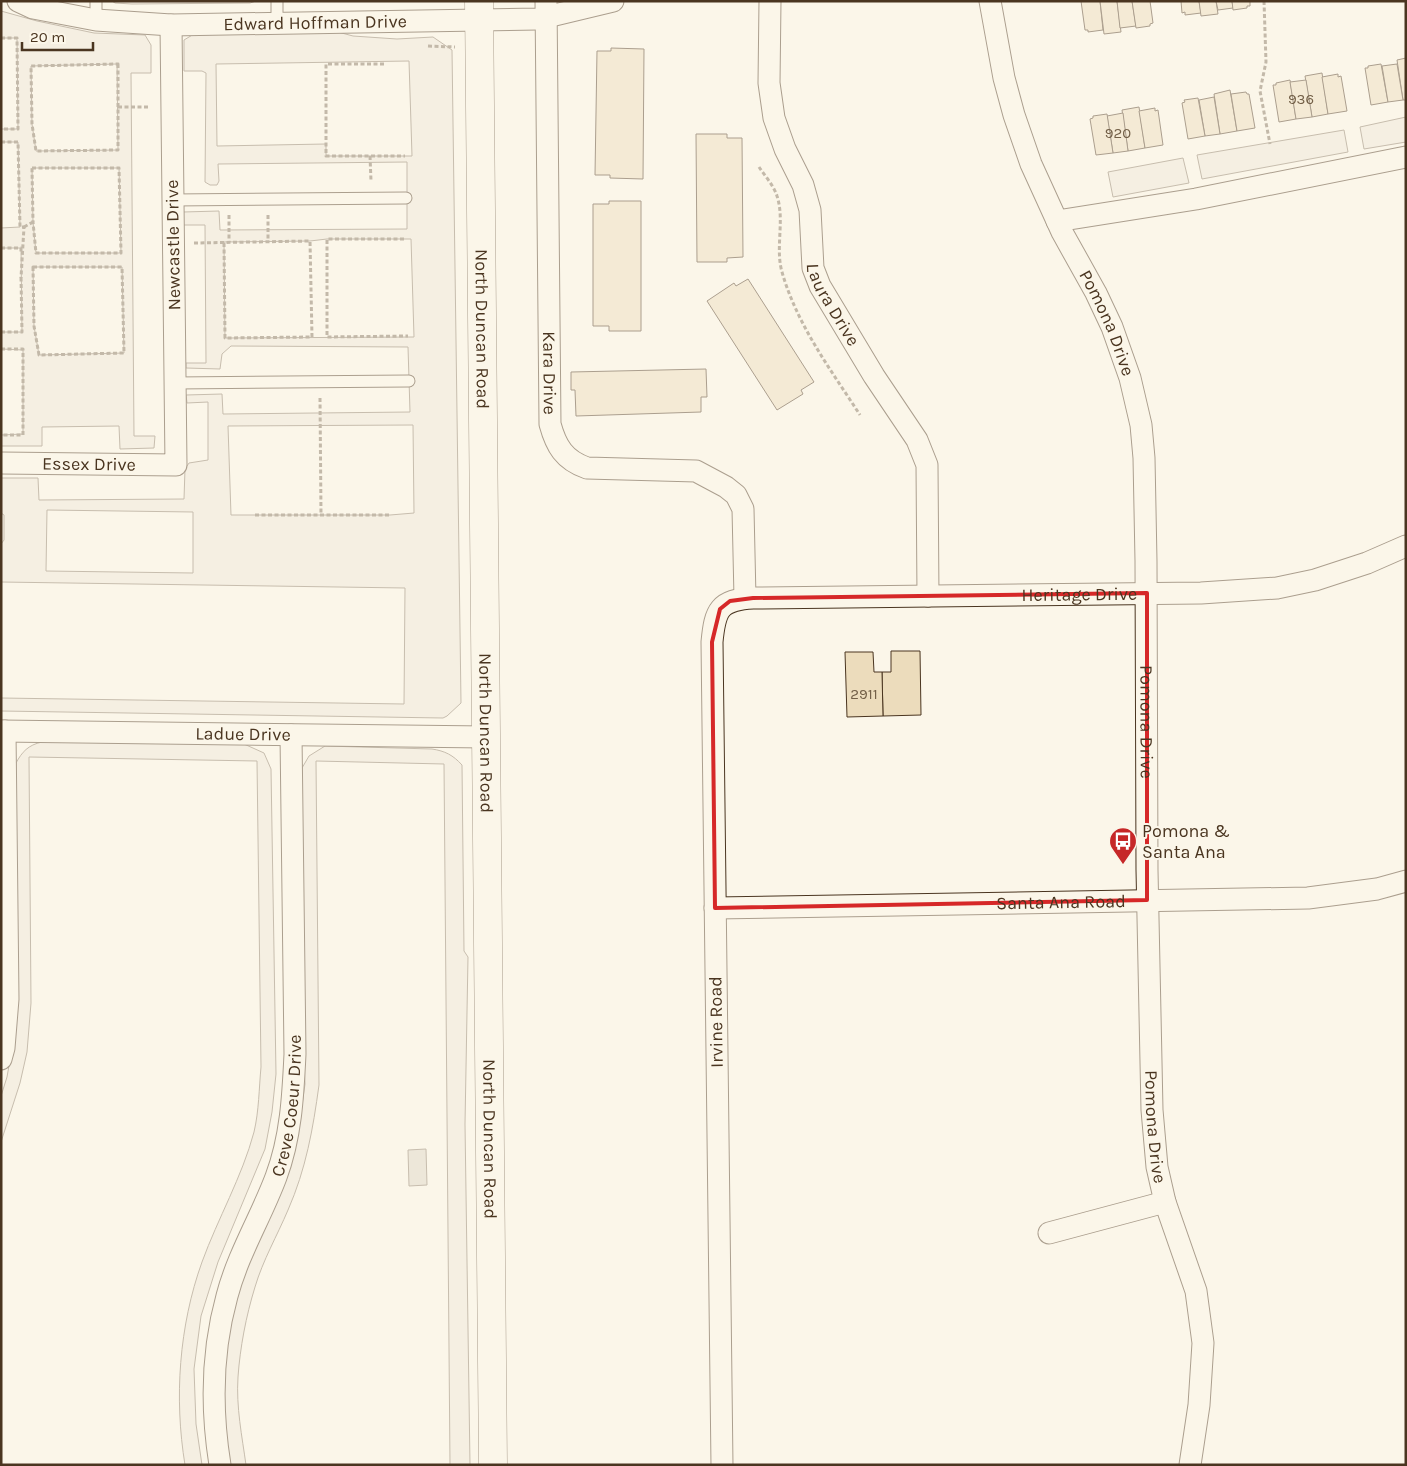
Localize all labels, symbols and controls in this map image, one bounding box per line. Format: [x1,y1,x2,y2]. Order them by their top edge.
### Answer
street label: Edward Hoffman Drive [223,10,407,35]
scale bar [22,20,94,52]
text: 20 m [30,28,65,46]
house number: 936 [1288,90,1314,108]
house number: 920 [1105,124,1131,142]
street label: Newcastle Drive [161,180,185,310]
street label: North Duncan Road [470,249,494,409]
street label: Laura Drive [802,263,865,350]
street label: Pomona Drive [1074,266,1139,379]
street label: Kara Drive [538,331,561,415]
street label: Essex Drive [42,452,136,476]
street label: Heritage Drive [1021,583,1137,606]
street label: North Duncan Road [474,653,498,813]
street label: Pomona Drive [1135,665,1158,779]
house number: 2911 [850,685,878,703]
street label: Ladue Drive [195,722,291,746]
place label: Pomona & Santa Ana [1142,820,1230,863]
bus stop icon: Pomona & Santa Ana [1108,826,1138,865]
street label: Santa Ana Road [996,890,1126,914]
street label: Irvine Road [704,976,728,1068]
street label: Creve Coeur Drive [266,1034,306,1180]
street label: North Duncan Road [478,1059,502,1219]
street label: Pomona Drive [1140,1070,1171,1185]

